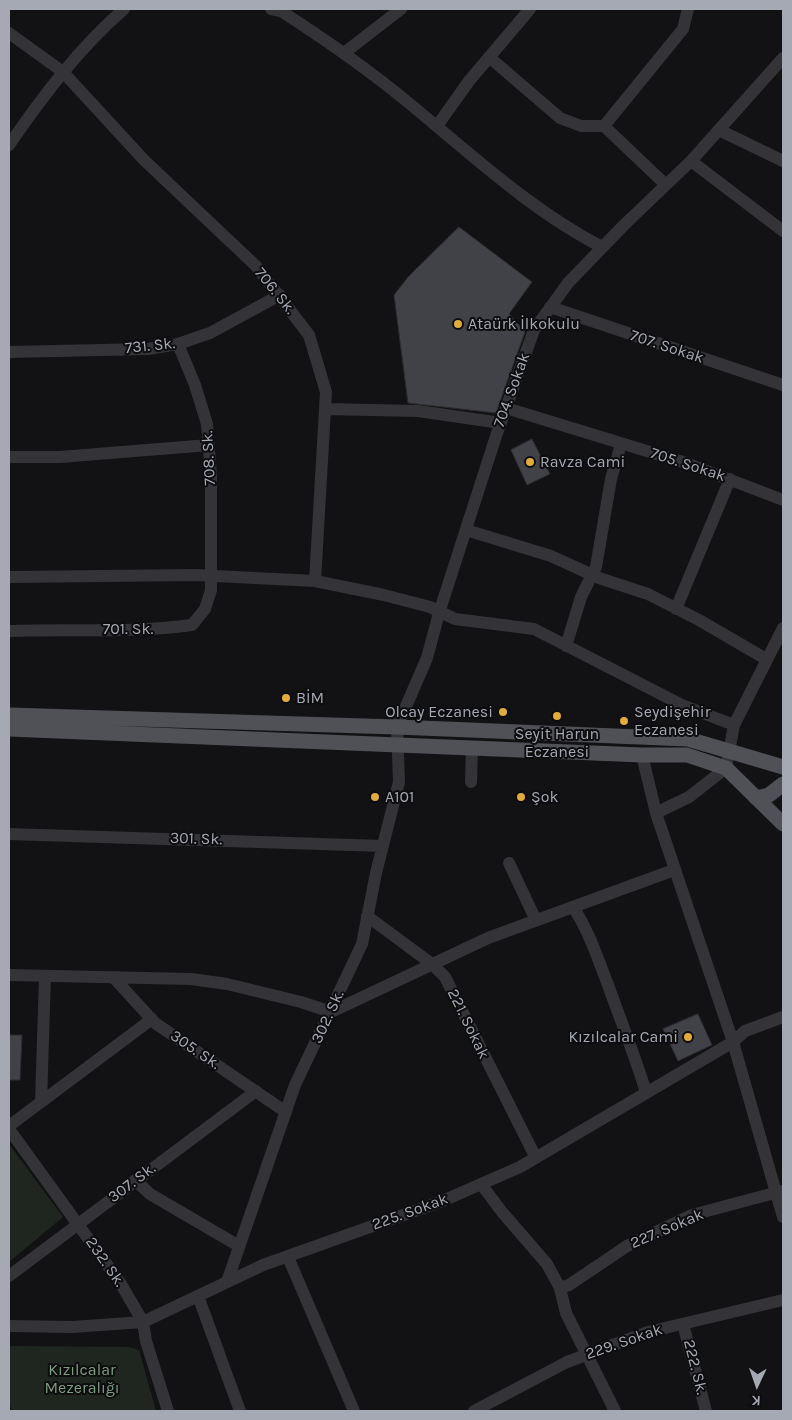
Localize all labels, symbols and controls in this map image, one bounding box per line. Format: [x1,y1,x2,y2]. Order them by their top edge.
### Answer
street label: 706. Sk. [250,264,300,318]
place label: Ataürk İlkokulu [468,314,580,334]
marker: Ataürk İlkokulu [452,318,464,330]
street label: 707. Sokak [628,326,706,368]
street label: 731. Sk. [124,334,176,358]
street label: 704. Sokak [490,350,534,430]
street label: 708. Sk. [198,430,220,486]
street label: 705. Sokak [648,444,728,486]
place label: Ravza Cami [540,452,625,472]
marker: Ravza Cami [524,456,536,468]
street label: 701. Sk. [103,619,153,639]
place label: BİM [296,688,324,708]
marker: BİM [280,692,292,704]
place label: Olcay Eczanesi [385,702,493,722]
place label: Seydişehir Eczanesi [634,702,710,740]
marker: Olcay Eczanesi [497,706,509,718]
marker: Seyit Harun Eczanesi [551,710,563,722]
marker: Seydişehir Eczanesi [618,715,630,727]
place label: Seyit Harun Eczanesi [515,724,599,762]
place label: A101 [385,787,414,807]
place label: Şok [531,787,558,807]
marker: A101 [369,791,381,803]
marker: Şok [515,791,527,803]
street label: 301. Sk. [169,828,223,850]
street label: 221. Sokak [443,986,493,1062]
street label: 302. Sk. [307,987,349,1047]
street label: 305. Sk. [166,1026,224,1074]
place label: Kızılcalar Cami [568,1027,678,1047]
marker: Kızılcalar Cami [682,1031,694,1043]
street label: 307. Sk. [104,1159,160,1207]
street label: 225. Sokak [369,1189,451,1235]
street label: 227. Sokak [627,1205,707,1253]
street label: 232. Sk. [81,1233,129,1291]
street label: 229. Sokak [583,1320,665,1364]
street label: 222. Sk. [679,1338,711,1396]
park label: Kızılcalar Mezeralığı [44,1360,120,1398]
north arrow [732,1360,782,1410]
text: K [751,1392,761,1409]

